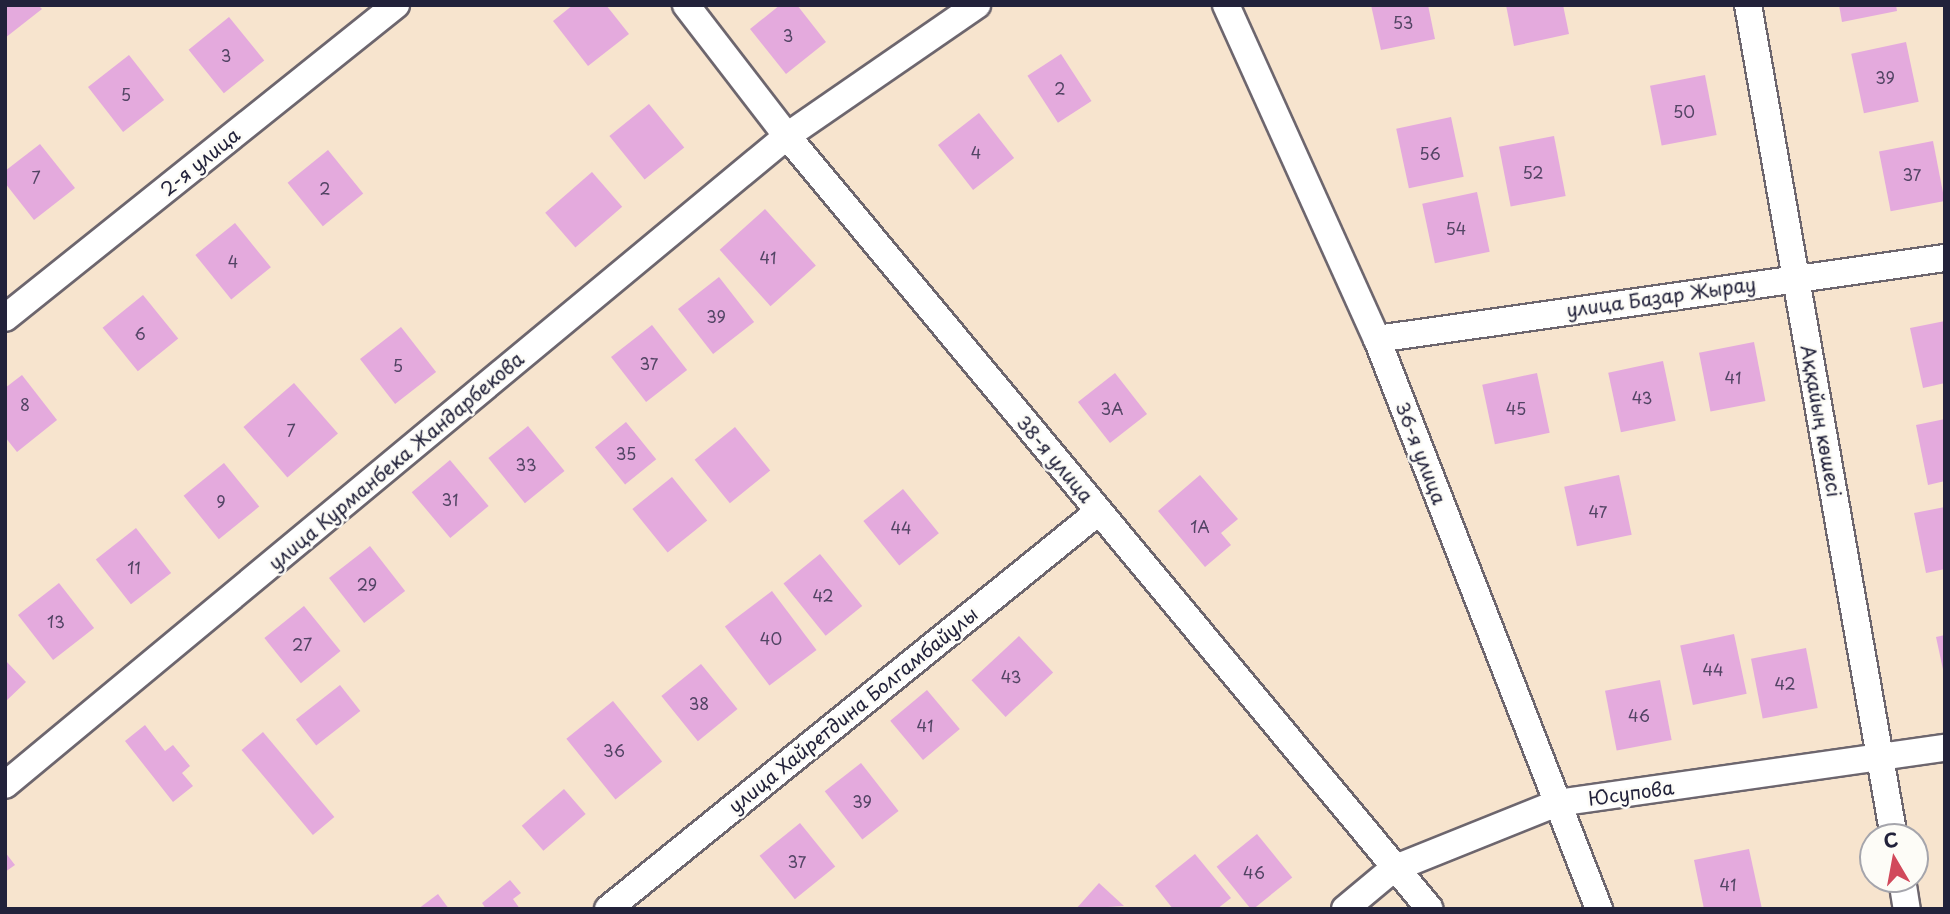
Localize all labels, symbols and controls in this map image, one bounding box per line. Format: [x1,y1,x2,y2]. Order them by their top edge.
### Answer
house number: 53 [1393,12,1413,32]
house number: 3 [783,25,793,45]
house number: 3 [221,45,231,65]
house number: 39 [1875,67,1895,87]
house number: 2 [1054,78,1066,98]
house number: 5 [121,84,131,104]
house number: 50 [1673,101,1695,121]
street label: 2-я улица [156,123,244,201]
house number: 4 [971,142,981,162]
house number: 56 [1419,143,1441,163]
house number: 52 [1522,162,1544,182]
house number: 37 [1903,164,1921,184]
house number: 7 [31,167,41,187]
house number: 2 [319,178,331,198]
house number: 54 [1446,218,1466,238]
house number: 41 [760,247,776,267]
house number: 4 [228,251,238,271]
street label: улица Базар Жырау [1564,272,1758,322]
house number: 39 [706,306,726,326]
house number: 6 [134,323,146,343]
street label: Аққайың көшесі [1796,343,1846,499]
street label: улица Курманбека Жандарбекова [263,347,529,575]
house number: 37 [640,353,658,373]
house number: 5 [393,355,403,375]
house number: 41 [1725,367,1741,387]
house number: 43 [1632,387,1652,407]
house number: 8 [20,394,30,414]
house number: 3А [1101,398,1123,418]
street label: 36-я улица [1391,398,1451,508]
house number: 45 [1506,398,1526,418]
street label: 38-я улица [1012,411,1098,507]
house number: 7 [286,420,296,440]
house number: 35 [616,443,636,463]
house number: 33 [515,454,537,474]
house number: 31 [442,489,458,509]
house number: 9 [216,491,226,511]
house number: 47 [1589,501,1607,521]
house number: 1А [1190,516,1210,536]
house number: 44 [890,517,912,537]
house number: 11 [127,557,141,577]
house number: 29 [357,574,377,594]
house number: 42 [812,585,834,605]
street label: улица Хайретдина Болгамбайулы [723,602,983,818]
house number: 13 [47,611,65,631]
house number: 40 [760,628,782,648]
house number: 27 [292,634,312,654]
house number: 44 [1702,659,1724,679]
house number: 43 [1001,666,1021,686]
house number: 42 [1774,673,1796,693]
house number: 38 [689,693,709,713]
house number: 46 [1628,705,1650,725]
house number: 41 [917,715,933,735]
house number: 36 [603,740,625,760]
street label: Юсупова [1587,776,1675,810]
house number: 39 [852,791,872,811]
north arrow [1859,823,1929,893]
text: С [1881,824,1900,854]
house number: 37 [788,851,806,871]
house number: 46 [1243,862,1265,882]
house number: 41 [1720,874,1736,894]

